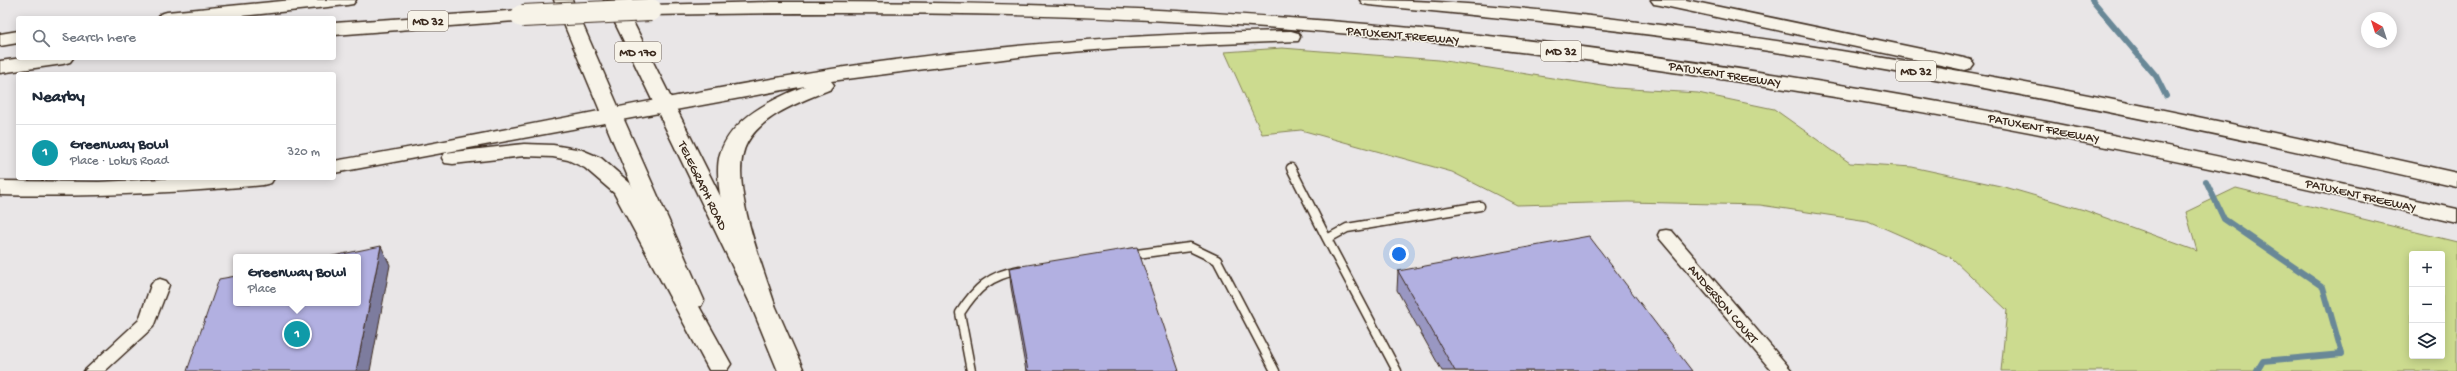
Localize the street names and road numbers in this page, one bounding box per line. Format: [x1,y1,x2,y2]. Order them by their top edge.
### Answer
road number: MD 32 [408,11,448,31]
street label: PATUXENT FREEWAY [1345,24,1460,49]
road number: MD 32 [1541,41,1581,61]
road number: MD 170 [615,42,661,62]
street label: PATUXENT FREEWAY [1666,59,1782,92]
road number: MD 32 [1896,61,1936,81]
street label: PATUXENT FREEWAY [1985,111,2101,148]
street label: TELEGRAPH ROAD [673,138,730,233]
street label: PATUXENT FREEWAY [2303,176,2417,216]
street label: ANDERSON COURT [1684,262,1761,348]

